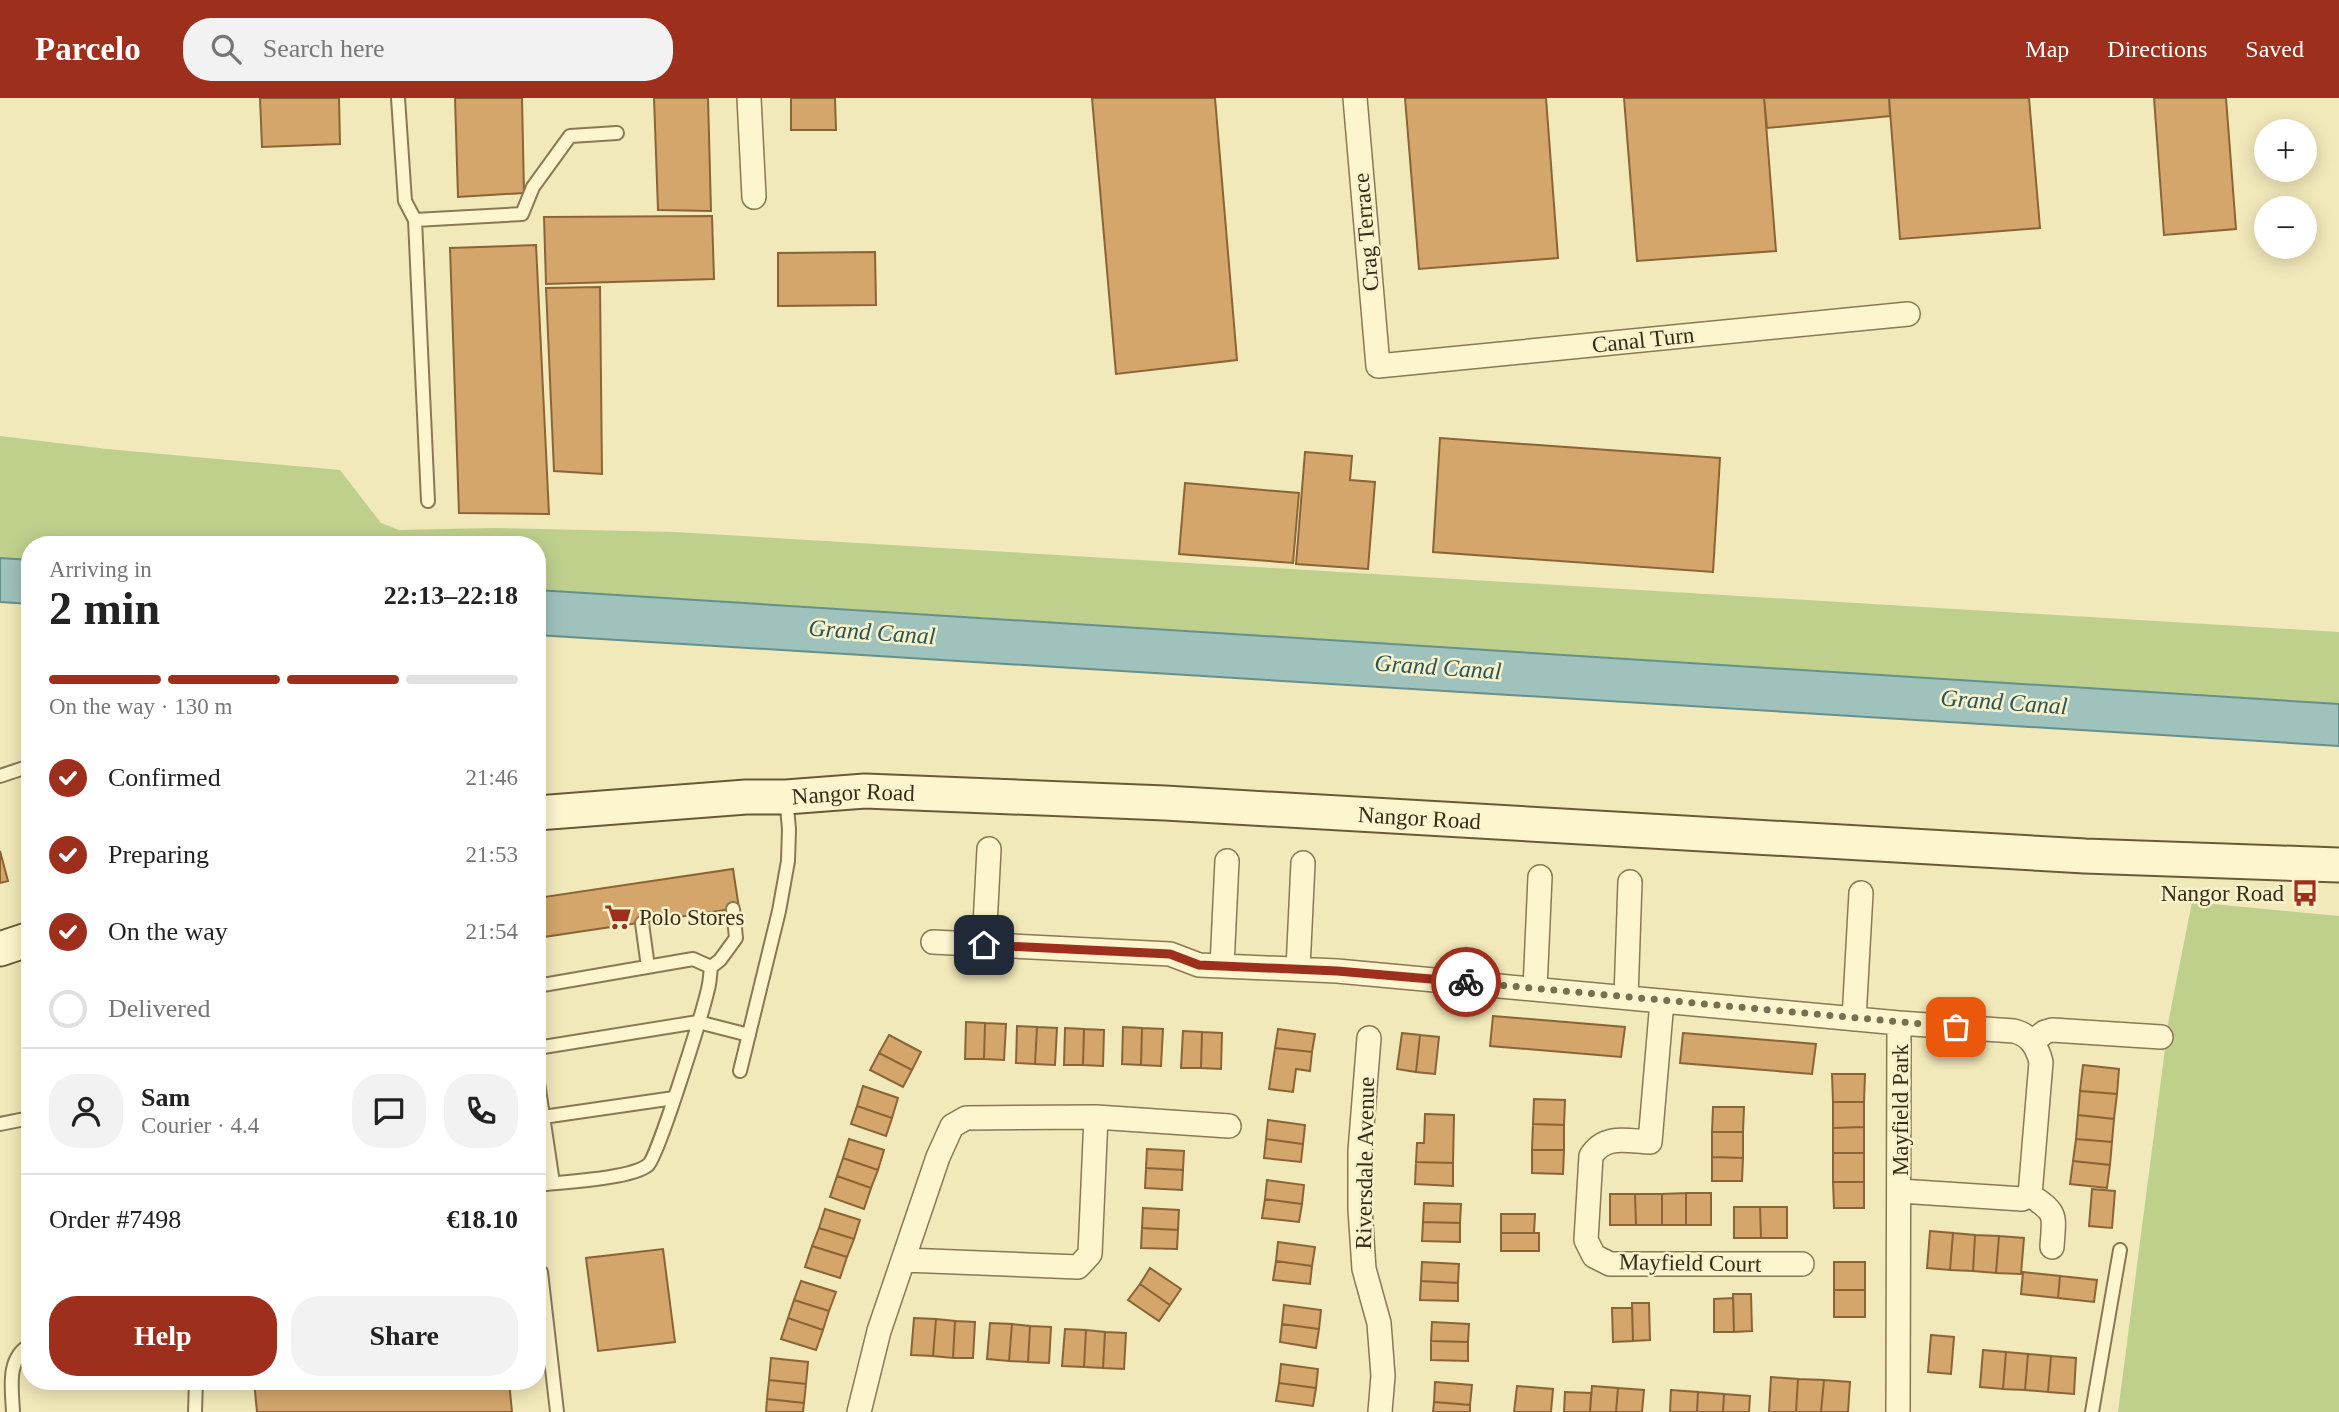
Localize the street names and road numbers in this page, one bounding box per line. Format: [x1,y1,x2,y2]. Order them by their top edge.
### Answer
street label: Crag Terrace [1348,172,1384,292]
street label: Canal Turn [1591,322,1696,358]
street label: Nangor Road [791,778,916,809]
street label: Nangor Road [1357,802,1482,834]
street label: Mayfield Park [1888,1043,1913,1176]
street label: Riversdale Avenue [1351,1076,1379,1250]
street label: Mayfield Court [1619,1249,1762,1277]

